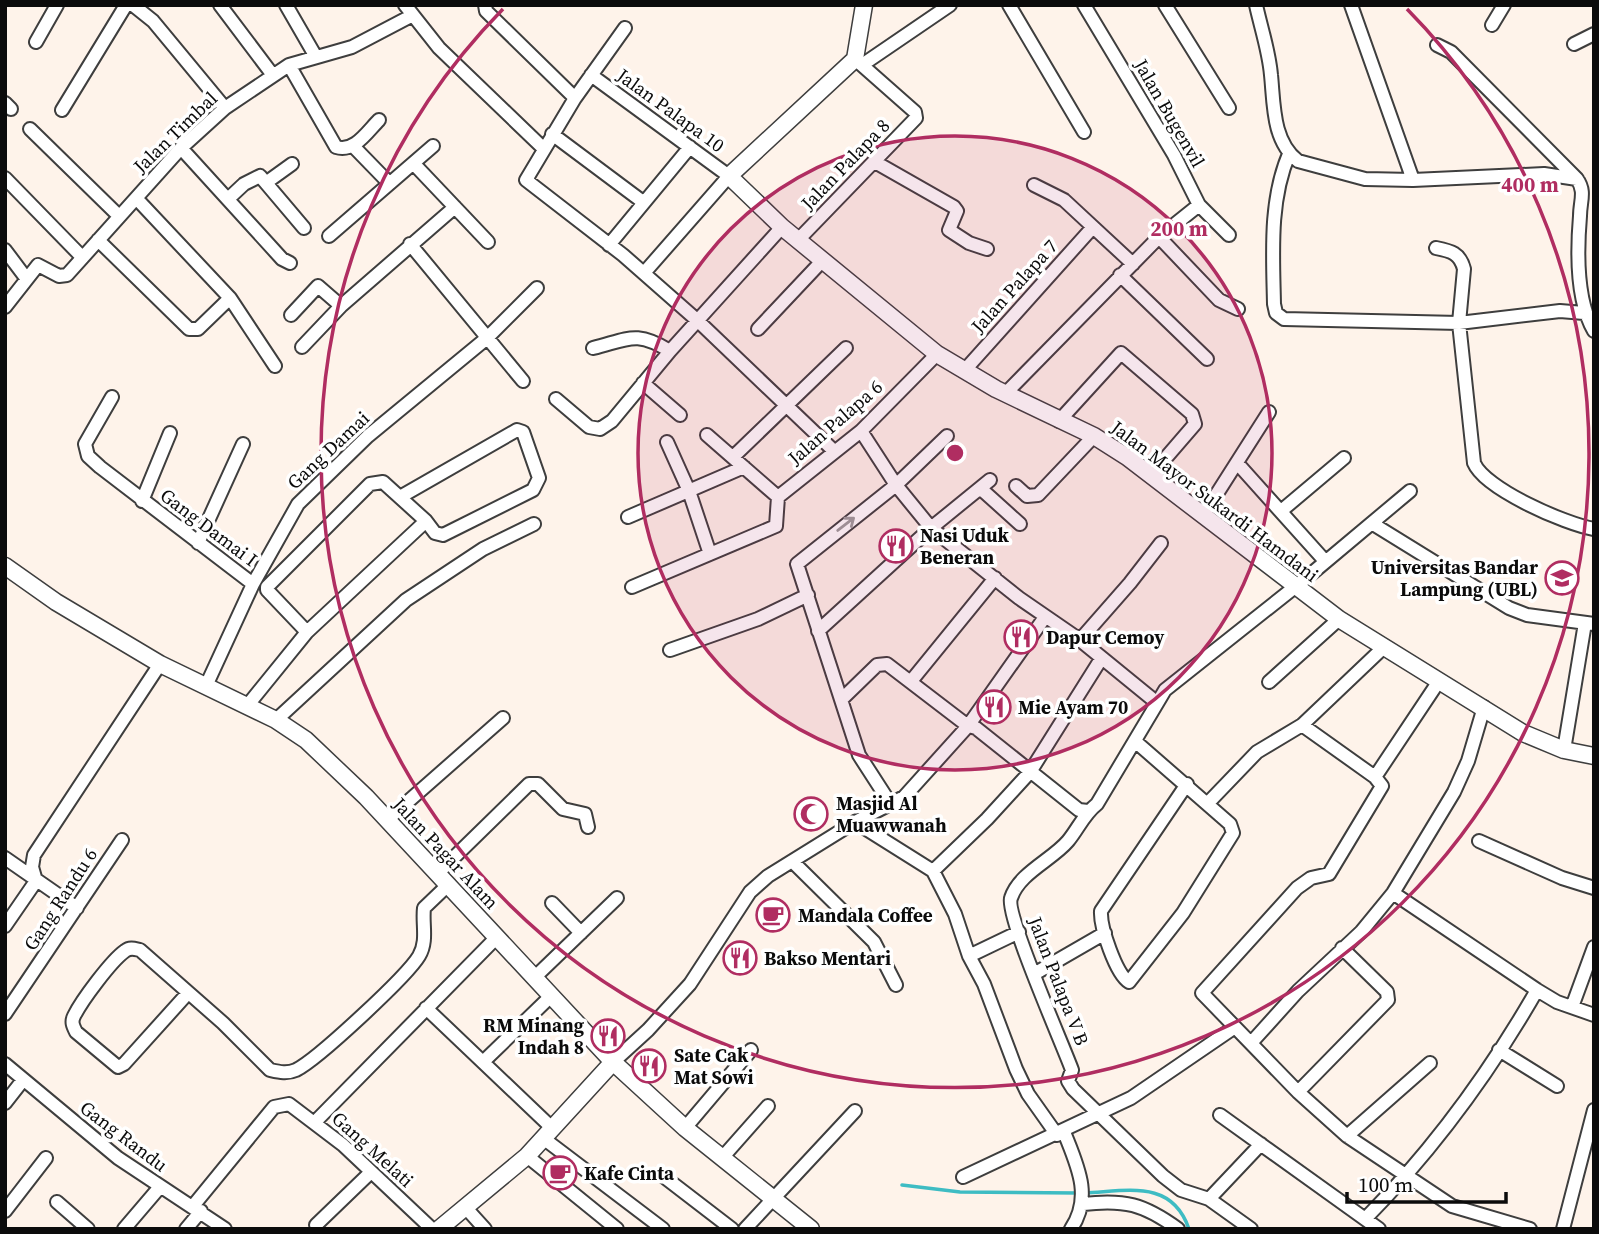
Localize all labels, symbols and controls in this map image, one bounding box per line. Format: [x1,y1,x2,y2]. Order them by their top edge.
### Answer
street label: Jalan Bugenvil [1128,53,1212,172]
street label: Jalan Palapa 10 [611,62,730,158]
street label: Jalan Timbal [127,85,223,179]
street label: Jalan Palapa 8 [794,113,895,216]
text: 400 m [1501,170,1559,199]
text: 200 m [1150,214,1208,243]
street label: Jalan Palapa 7 [964,234,1063,339]
street label: Jalan Palapa 6 [781,374,888,471]
street label: Gang Damai [281,405,375,495]
street label: Jalan Mayor Sukardi Hamdani [1105,414,1324,588]
centre of rings [943,441,967,465]
street label: Gang Damai I [155,482,263,572]
one-way arrow [836,517,855,532]
place label: Nasi Uduk Beneran [920,522,1010,570]
restaurant icon: Nasi Uduk Beneran [877,527,915,565]
place label: Universitas Bandar Lampung (UBL) [1371,554,1538,602]
school or university icon: Universitas Bandar Lampung (UBL) [1543,559,1581,597]
restaurant icon: Dapur Cemoy [1002,618,1040,656]
place label: Dapur Cemoy [1046,624,1165,650]
restaurant icon: Mie Ayam 70 [975,688,1013,726]
place label: Mie Ayam 70 [1018,694,1128,720]
place label: Masjid Al Muawwanah [836,790,947,838]
street label: Jalan Pagar Alam [387,791,505,915]
mosque icon: Masjid Al Muawwanah [792,795,830,833]
street label: Gang Randu 6 [17,843,103,955]
cafe icon: Mandala Coffee [754,896,792,934]
place label: Mandala Coffee [798,902,933,928]
street label: Jalan Palapa V B [1022,912,1096,1049]
restaurant icon: Bakso Mentari [721,939,759,977]
place label: Bakso Mentari [764,945,891,971]
place label: RM Minang Indah 8 [483,1012,585,1060]
restaurant icon: RM Minang Indah 8 [589,1017,627,1055]
place label: Sate Cak Mat Sowi [674,1042,753,1090]
restaurant icon: Sate Cak Mat Sowi [630,1047,668,1085]
street label: Gang Randu [75,1094,173,1178]
street label: Gang Melati [327,1105,420,1193]
cafe icon: Kafe Cinta [541,1154,579,1192]
place label: Kafe Cinta [584,1160,675,1186]
scale bar [1347,1160,1506,1204]
text: 100 m [1358,1170,1413,1199]

